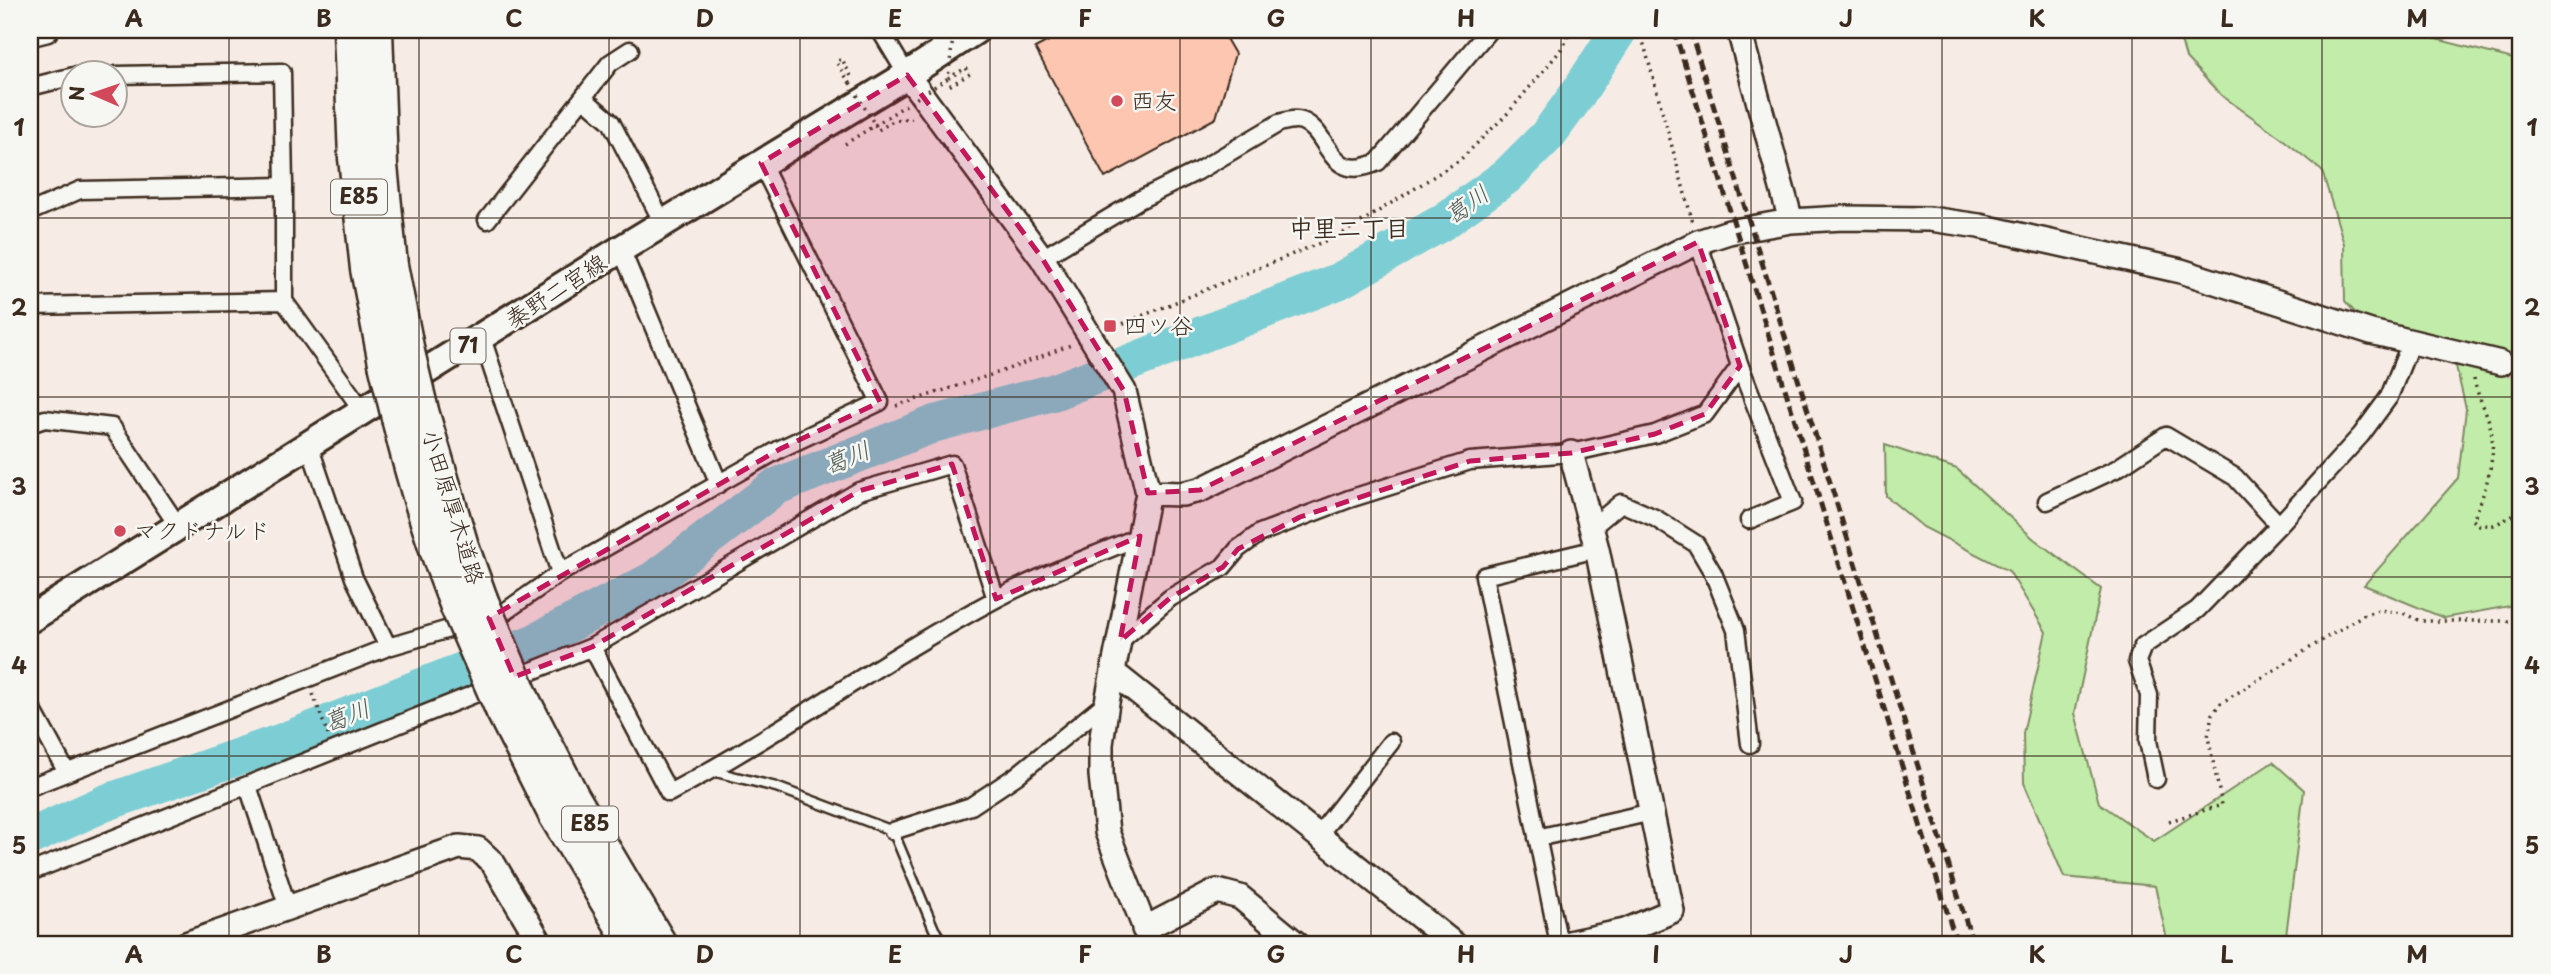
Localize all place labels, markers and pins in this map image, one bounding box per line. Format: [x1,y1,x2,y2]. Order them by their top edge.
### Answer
place label: 西友 [1131,82,1177,117]
marker: 西友 [1109,93,1125,109]
place label: 四ツ谷 [1124,307,1193,342]
marker: 四ツ谷 [1102,318,1118,334]
place label: マクドナルド [134,512,270,547]
marker: マクドナルド [112,523,128,539]

